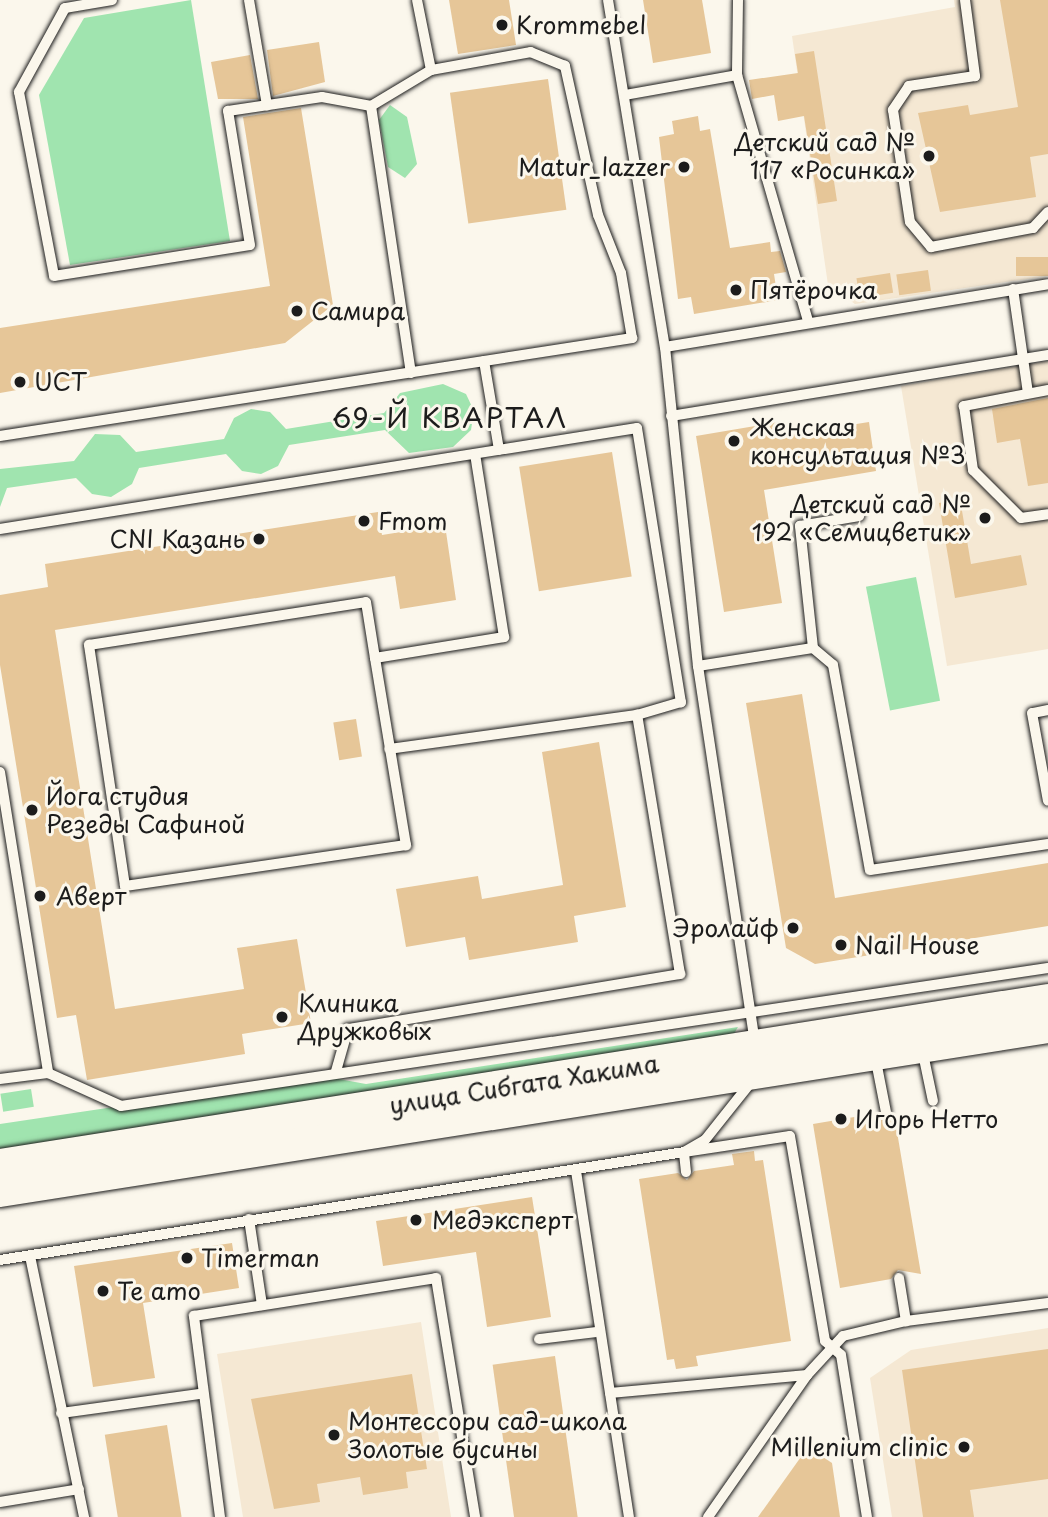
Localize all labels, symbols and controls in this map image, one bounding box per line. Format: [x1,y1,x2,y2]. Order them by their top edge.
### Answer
place label: Krommebel [516,11,646,39]
marker: Krommebel [494,17,510,33]
place label: Детский сад № 117 «Росинка» [733,128,915,184]
marker: Детский сад № 117 «Росинка» [921,148,937,164]
place label: Matur_lazzer [518,153,670,181]
marker: Matur_lazzer [676,159,692,175]
place label: Пятёрочка [750,276,877,304]
marker: Пятёрочка [728,282,744,298]
place label: Самира [311,297,405,325]
marker: Самира [289,303,305,319]
place label: UCT [34,368,87,396]
marker: UCT [12,374,28,390]
district label: 69-Й КВАРТАЛ [332,400,568,434]
place label: Женская консультация №3 [750,413,964,469]
marker: Женская консультация №3 [724,431,744,451]
place label: Детский сад № 192 «Семицветик» [750,490,971,546]
place label: Fmom [378,507,447,535]
marker: Детский сад № 192 «Семицветик» [977,510,993,526]
marker: Fmom [356,513,372,529]
place label: CNI Казань [109,525,245,553]
marker: CNI Казань [251,531,267,547]
place label: Йога студия Резеды Сафиной [46,782,247,838]
marker: Йога студия Резеды Сафиной [24,802,40,818]
place label: Аверт [56,882,126,910]
marker: Аверт [30,886,50,906]
place label: Эролайф [673,914,779,942]
marker: Эролайф [785,920,801,936]
place label: Nail House [855,931,980,959]
marker: Nail House [833,937,849,953]
place label: Клиника Дружковых [298,989,432,1045]
marker: Клиника Дружковых [272,1007,292,1027]
street label: улица Сибгата Хакима [386,1048,662,1120]
place label: Игорь Нетто [855,1105,999,1133]
marker: Игорь Нетто [833,1111,849,1127]
place label: Медэксперт [432,1206,573,1234]
marker: Медэксперт [406,1210,426,1230]
place label: Timerman [201,1244,320,1272]
marker: Timerman [179,1250,195,1266]
place label: Te amo [117,1277,201,1305]
marker: Te amo [95,1283,111,1299]
place label: Монтессори сад-школа Золотые бусины [348,1407,627,1463]
marker: Монтессори сад-школа Золотые бусины [326,1427,342,1443]
place label: Millenium clinic [770,1433,948,1461]
marker: Millenium clinic [954,1437,974,1457]

